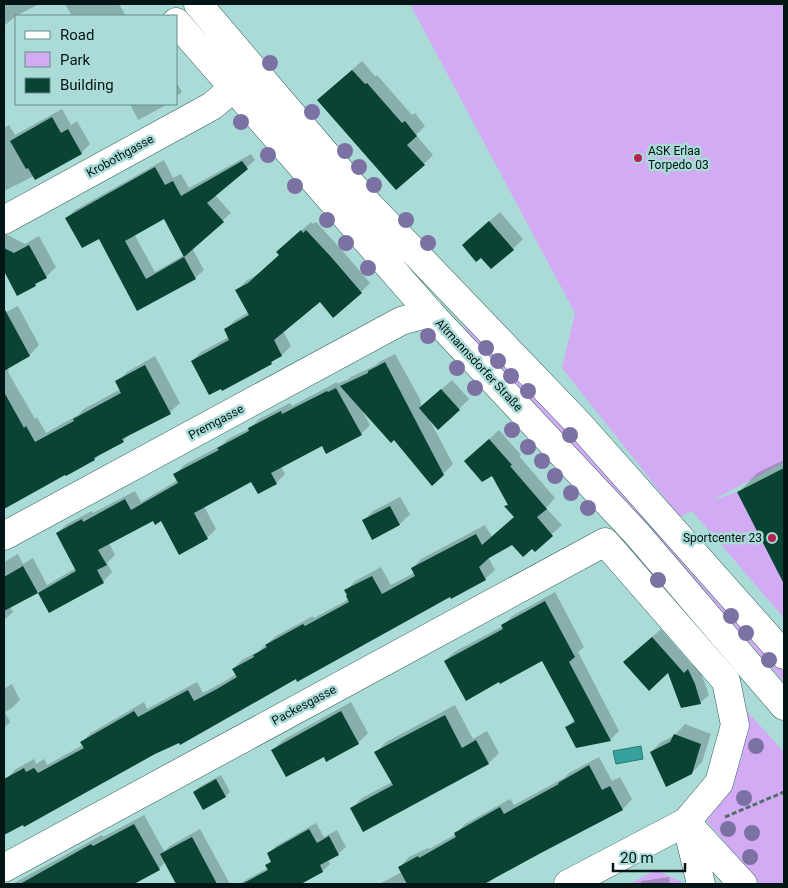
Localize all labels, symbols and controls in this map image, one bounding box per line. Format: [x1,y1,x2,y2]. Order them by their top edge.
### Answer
legend [15,15,178,105]
text: Road [60,26,94,44]
text: Park [60,51,91,69]
text: Building [60,76,114,94]
street label: Krobothgasse [84,132,156,180]
place label: ASK Erlaa Torpedo 03 [648,144,709,172]
marker: ASK Erlaa Torpedo 03 [632,152,644,164]
street label: Altmannsdorfer Straße [433,316,525,414]
street label: Premgasse [186,402,246,442]
place label: Sportcenter 23 [683,531,762,545]
marker: Sportcenter 23 [766,532,778,544]
street label: Packesgasse [269,682,339,728]
scale bar [613,840,686,872]
text: 20 m [620,849,654,867]

